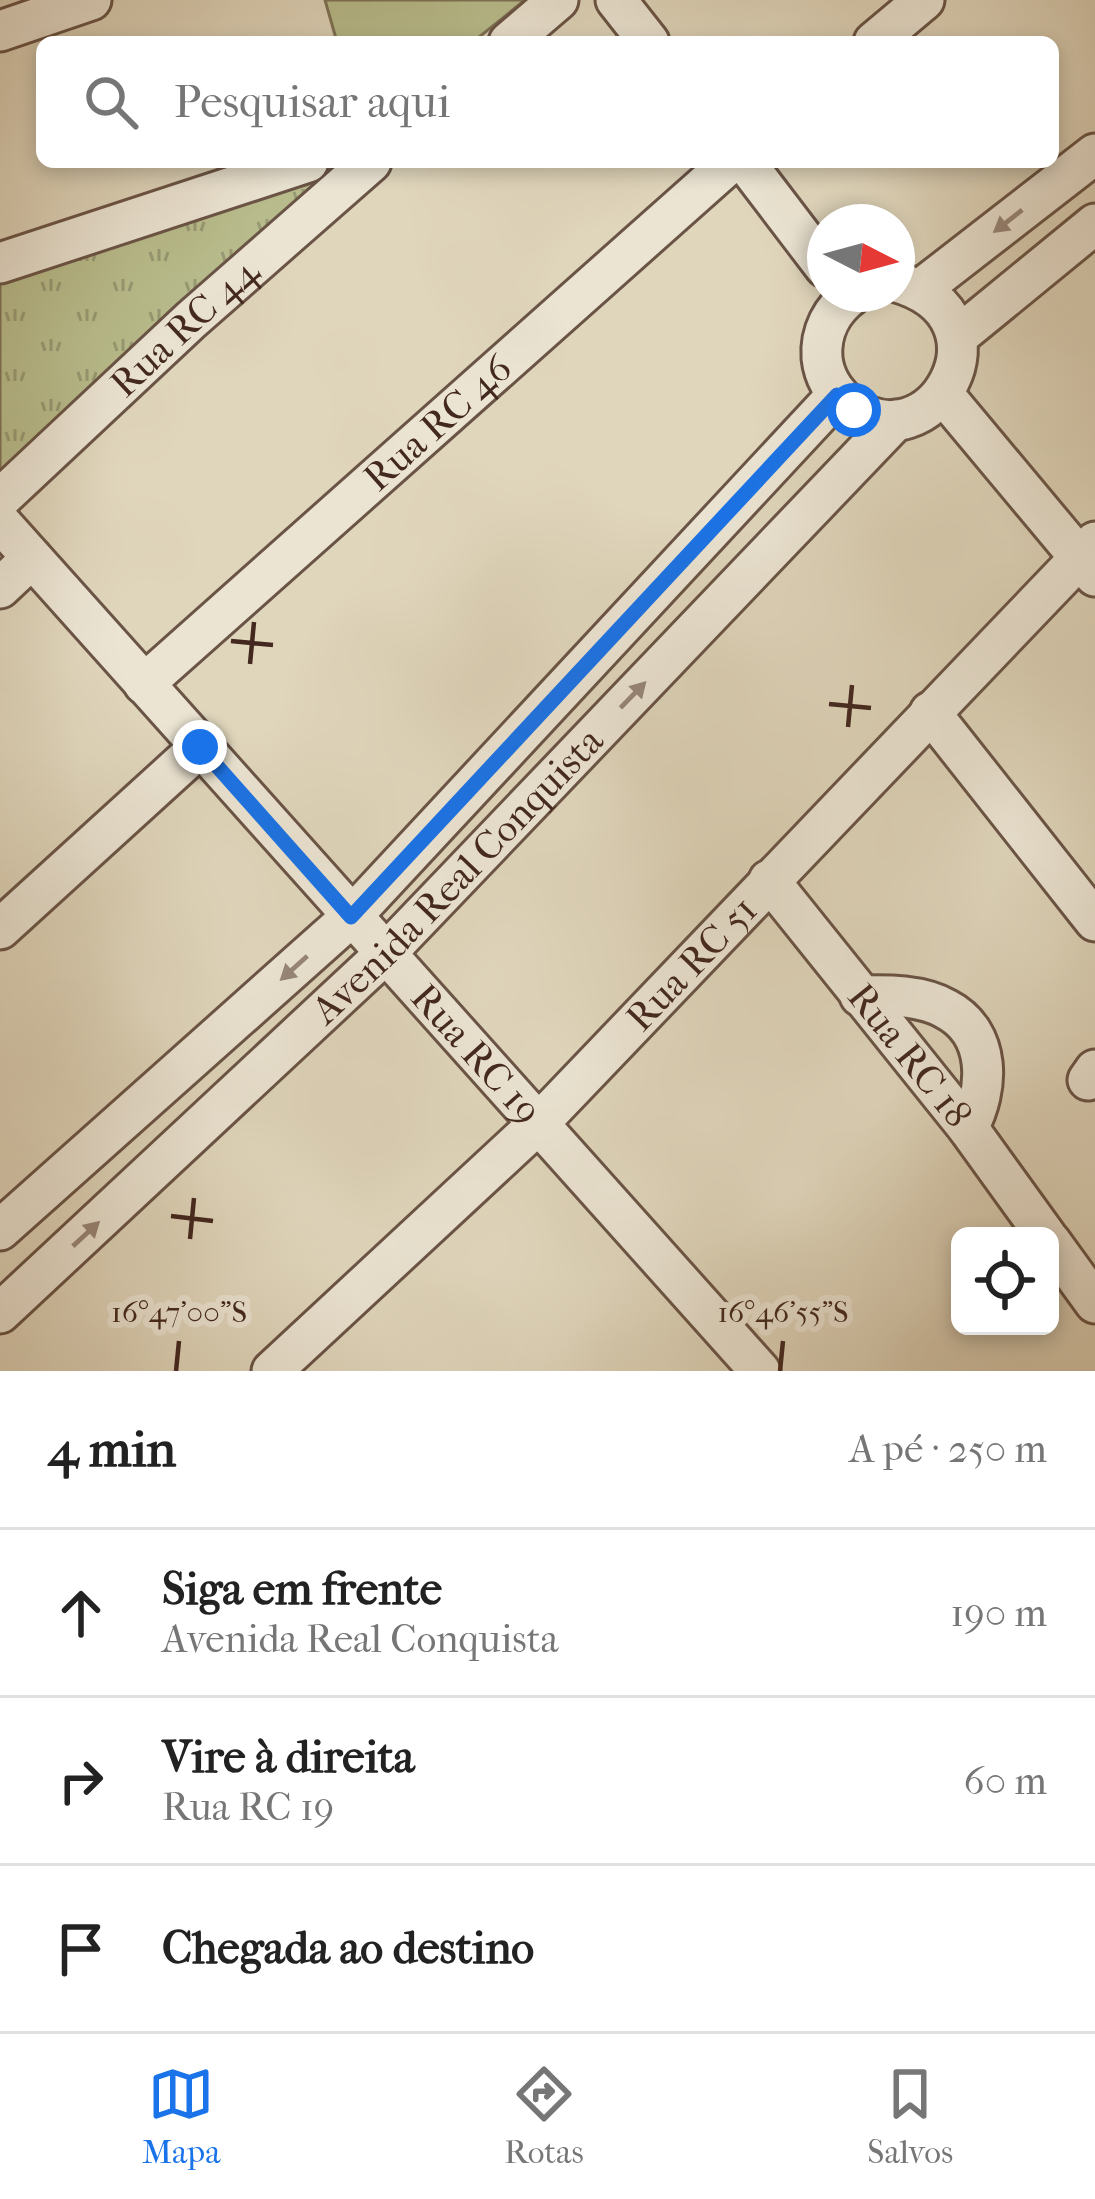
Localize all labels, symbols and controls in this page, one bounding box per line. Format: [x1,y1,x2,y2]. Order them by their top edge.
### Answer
search box [36,36,1059,168]
icon: search [78,69,144,135]
text: Pesquisar aqui [174,76,450,129]
north arrow [807,204,915,312]
one-way arrow [992,209,1023,233]
street label: Rua RC 44 [101,248,269,406]
street label: Rua RC 46 [354,345,522,501]
route start [827,383,881,437]
one-way arrow [618,681,646,710]
street label: Avenida Real Conquista [301,717,613,1035]
route end [173,720,227,774]
street label: Rua RC 51 [617,887,766,1040]
one-way arrow [280,954,309,981]
street label: Rua RC 19 [402,974,551,1134]
street label: Rua RC 18 [838,974,981,1137]
one-way arrow [71,1220,100,1248]
map controls [951,1227,1059,1335]
button: locate [951,1227,1059,1335]
text: 16°47'00"S [111,1295,247,1330]
text: 16°46'55"S [717,1295,849,1330]
text: 4 min [48,1419,176,1479]
text: A pé · 250 m [849,1426,1047,1472]
text: Siga em frente [162,1563,442,1616]
icon: ahead [48,1580,114,1646]
text: 190 m [950,1590,1047,1636]
text: Avenida Real Conquista [162,1616,559,1662]
text: Vire à direita [162,1731,415,1784]
icon: right [48,1748,114,1814]
text: 60 m [964,1758,1047,1804]
text: Rua RC 19 [162,1784,334,1830]
icon: arrive [48,1916,114,1982]
text: Chegada ao destino [162,1922,534,1975]
tab: Mapa [142,2061,221,2172]
tab: Rotas [504,2061,584,2172]
tab: Salvos [867,2061,953,2172]

